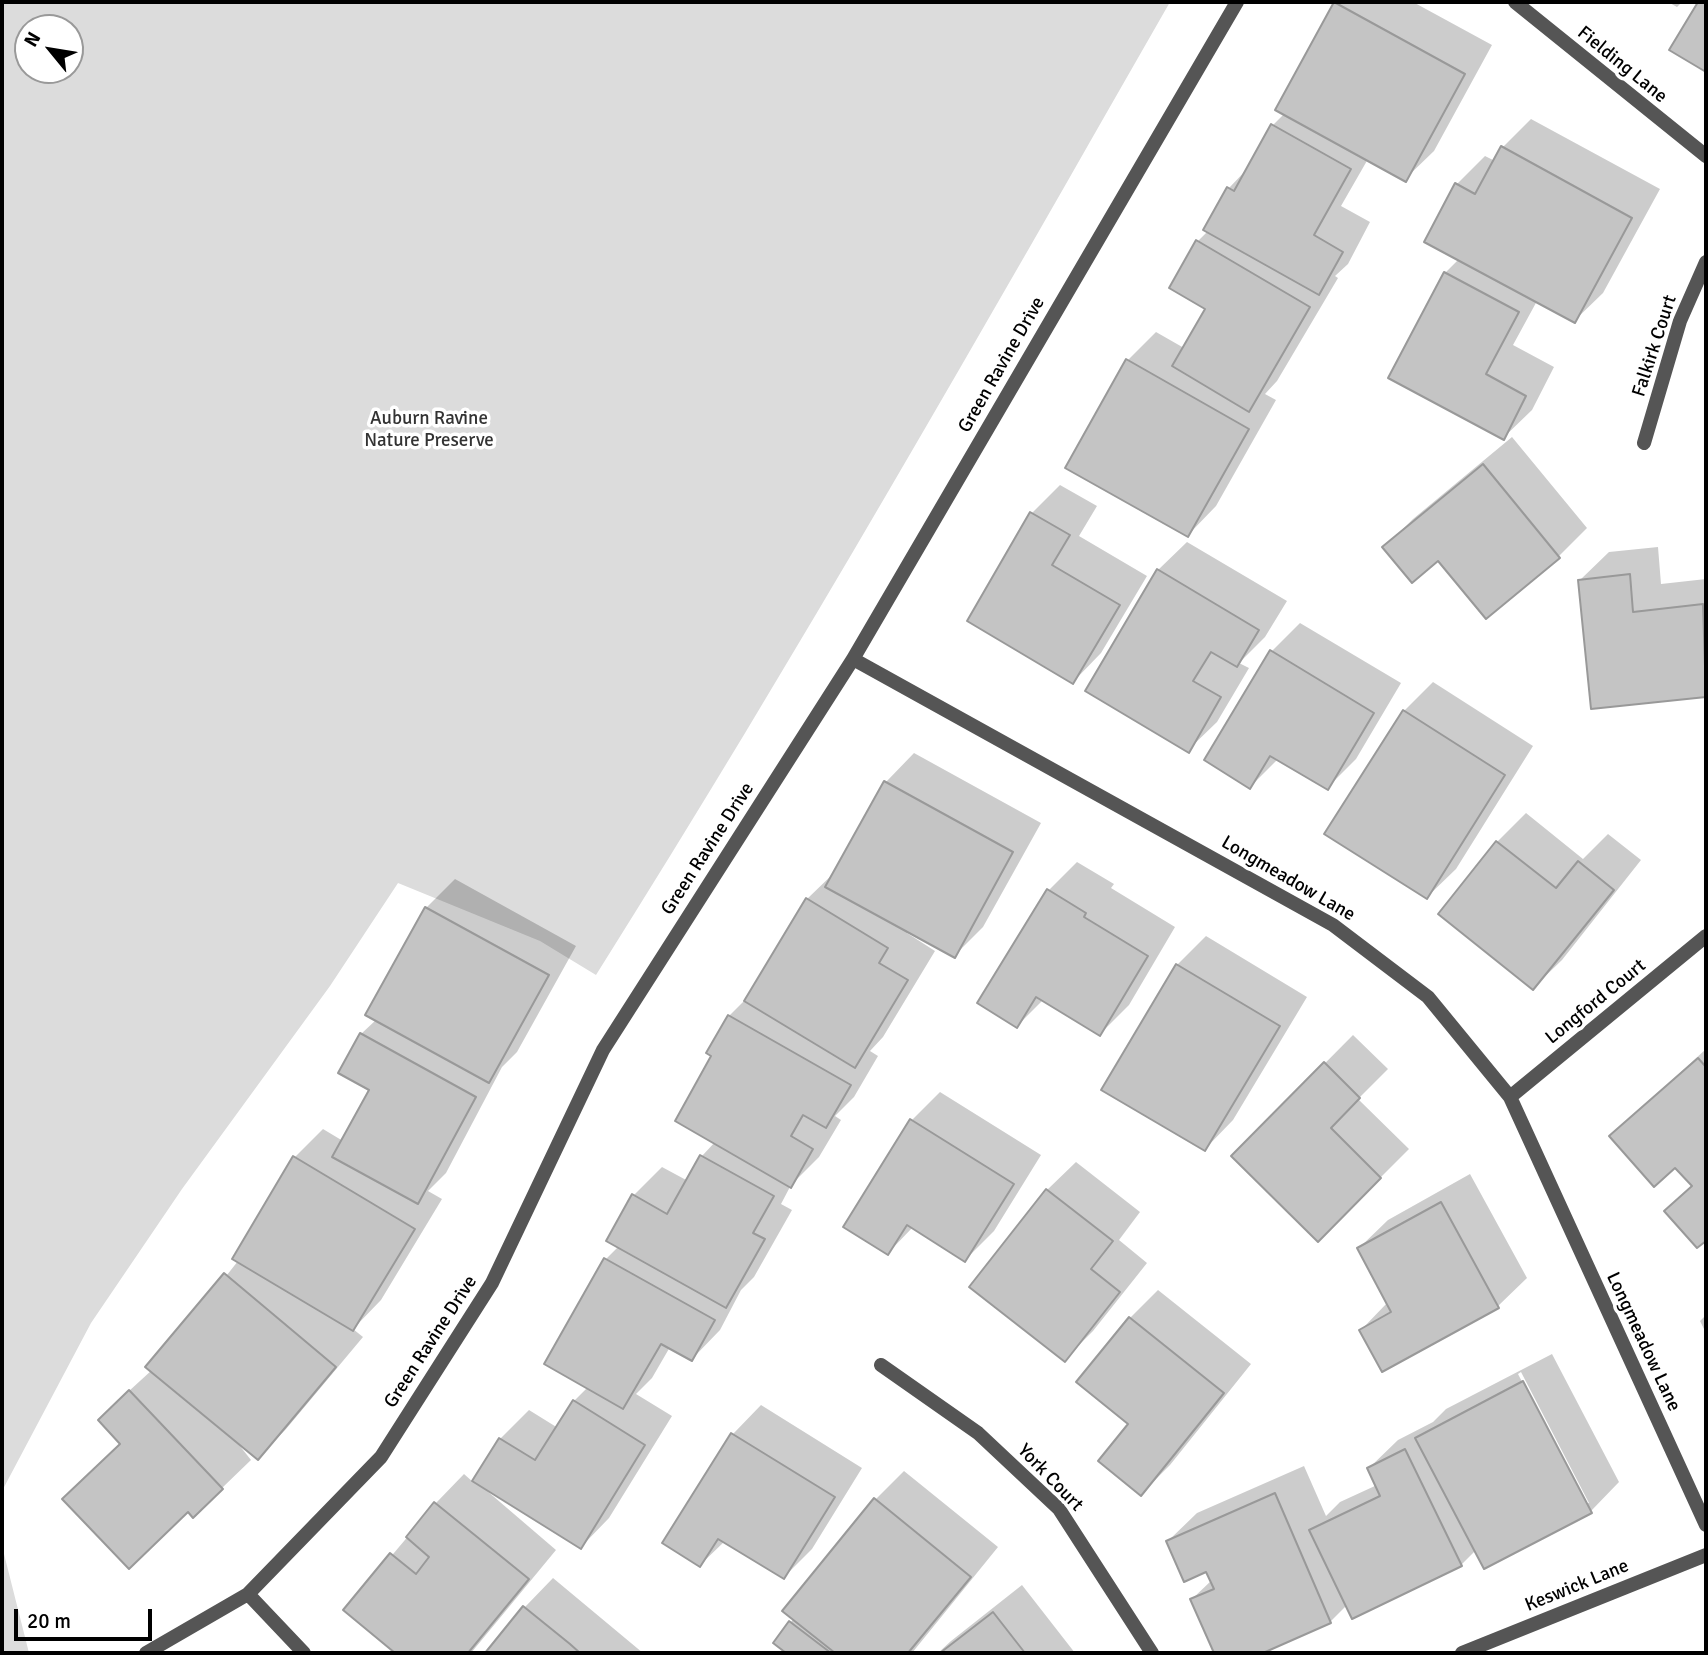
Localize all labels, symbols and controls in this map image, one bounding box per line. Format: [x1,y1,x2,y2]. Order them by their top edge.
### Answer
north arrow [14,14,84,84]
street label: Fielding Lane [1572,22,1672,108]
text: N [19,28,46,51]
street label: Falkirk Court [1628,292,1682,400]
street label: Green Ravine Drive [954,293,1050,437]
park label: Auburn Ravine Nature Preserve [364,408,494,452]
street label: Green Ravine Drive [657,779,759,919]
street label: Longmeadow Lane [1217,831,1359,927]
street label: Longford Court [1541,955,1651,1049]
street label: Longmeadow Lane [1601,1269,1685,1415]
street label: Green Ravine Drive [380,1272,482,1412]
street label: York Court [1012,1440,1088,1516]
street label: Keswick Lane [1522,1555,1632,1617]
scale bar [18,1596,156,1640]
text: 20 m [27,1608,71,1634]

